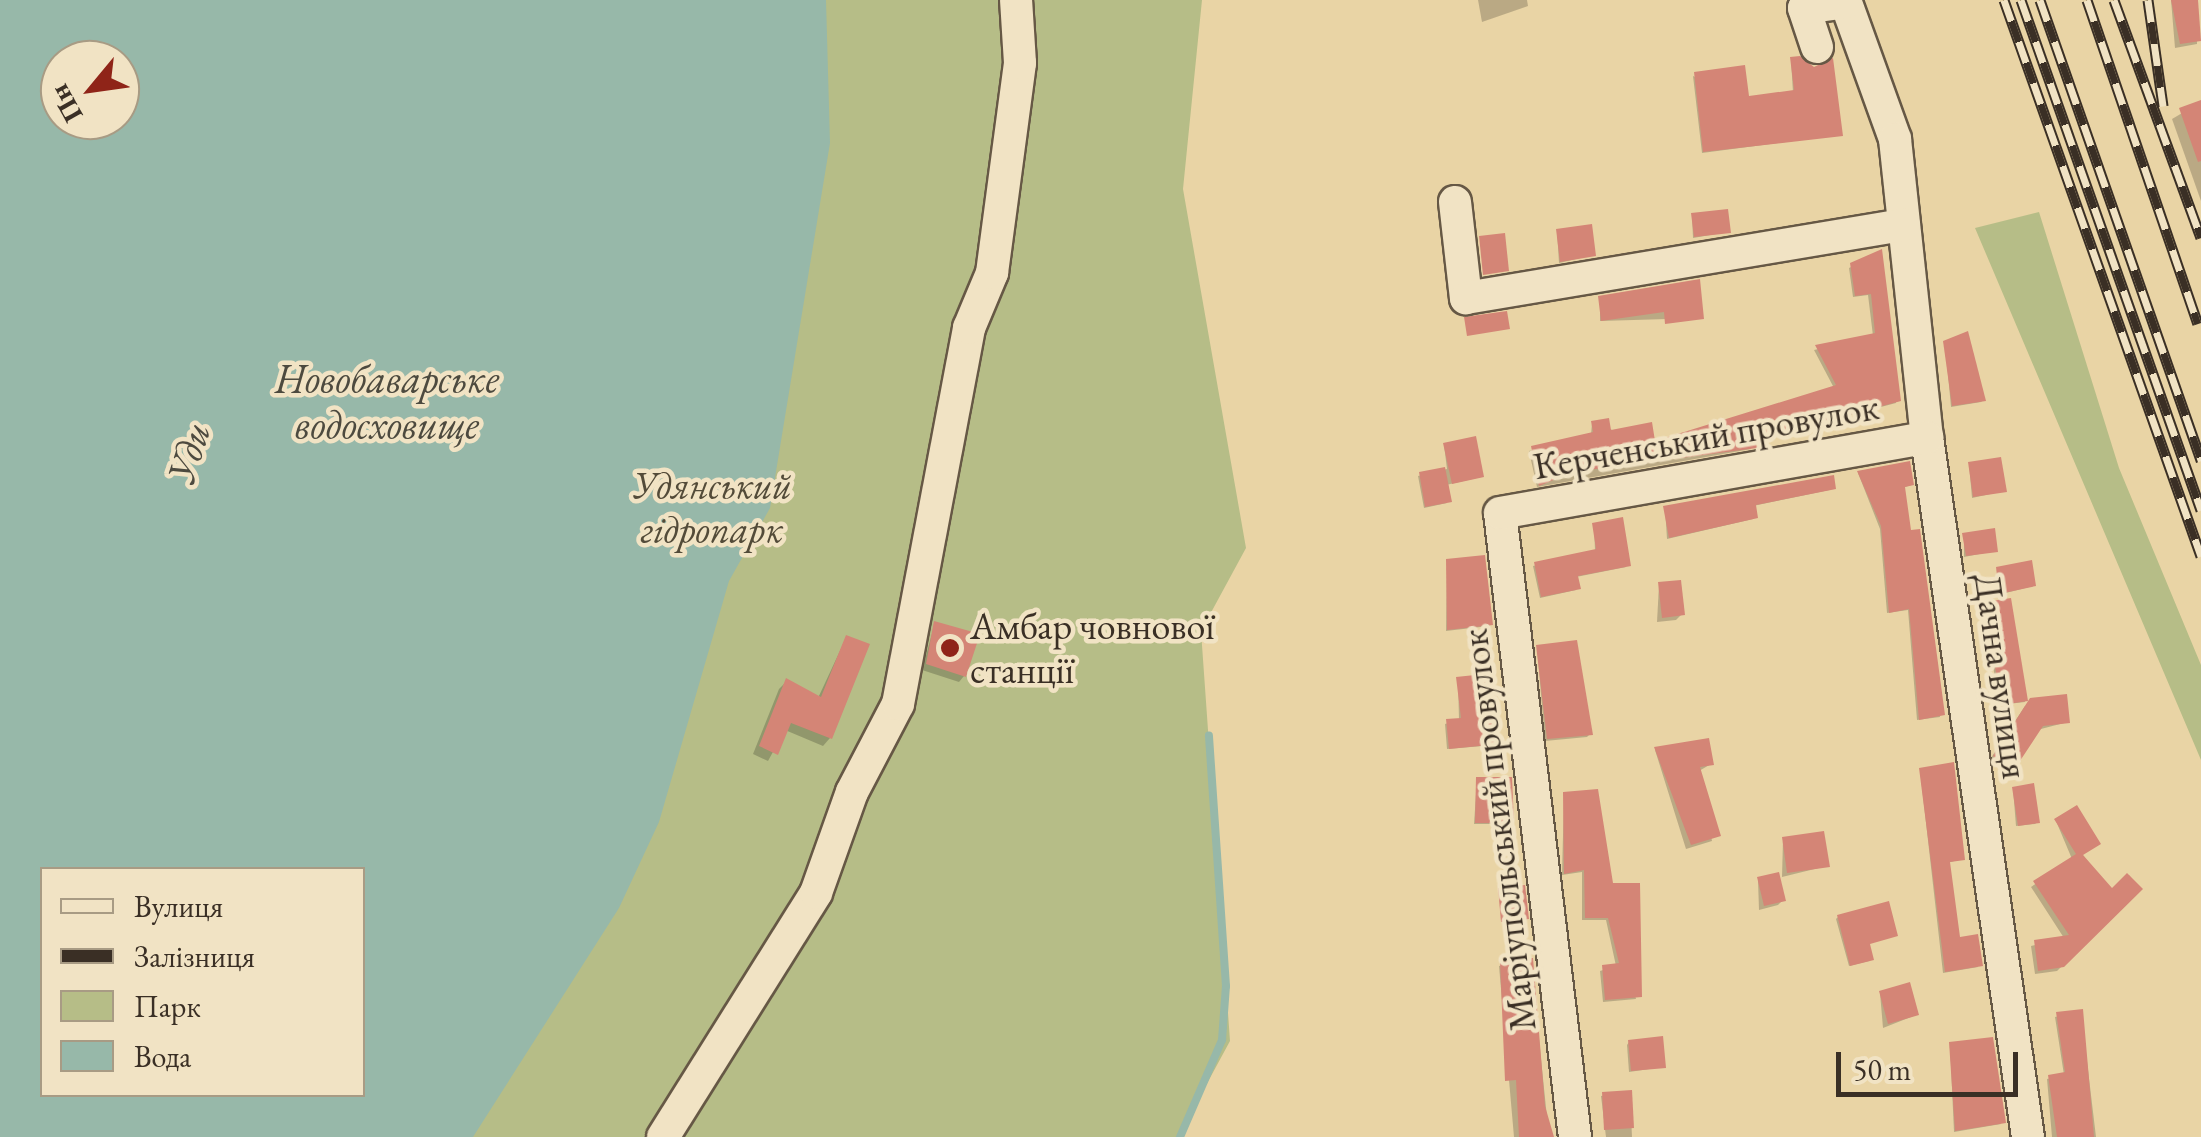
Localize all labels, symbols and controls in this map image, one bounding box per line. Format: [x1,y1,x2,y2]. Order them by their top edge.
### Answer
north arrow [40,40,140,140]
text: Пн [40,78,91,129]
water label: Новобаварське водосховище [275,354,499,448]
street label: Керченський провулок [1530,383,1882,489]
water label: Уди [156,416,220,490]
park label: Удянський гідропарк [632,462,792,552]
street label: Дачна вулиця [1965,570,2039,782]
place label: Амбар човнової станції [970,603,1215,692]
street label: Маріупольський провулок [1451,626,1545,1034]
marker: Амбар човнової станції [939,637,961,659]
legend [40,867,365,1097]
text: Вулиця [134,887,223,926]
text: Залізниця [134,937,255,976]
text: Парк [134,987,201,1026]
scale bar [1841,1032,2024,1094]
text: Вода [134,1037,191,1076]
text: 50 m [1853,1050,1911,1089]

